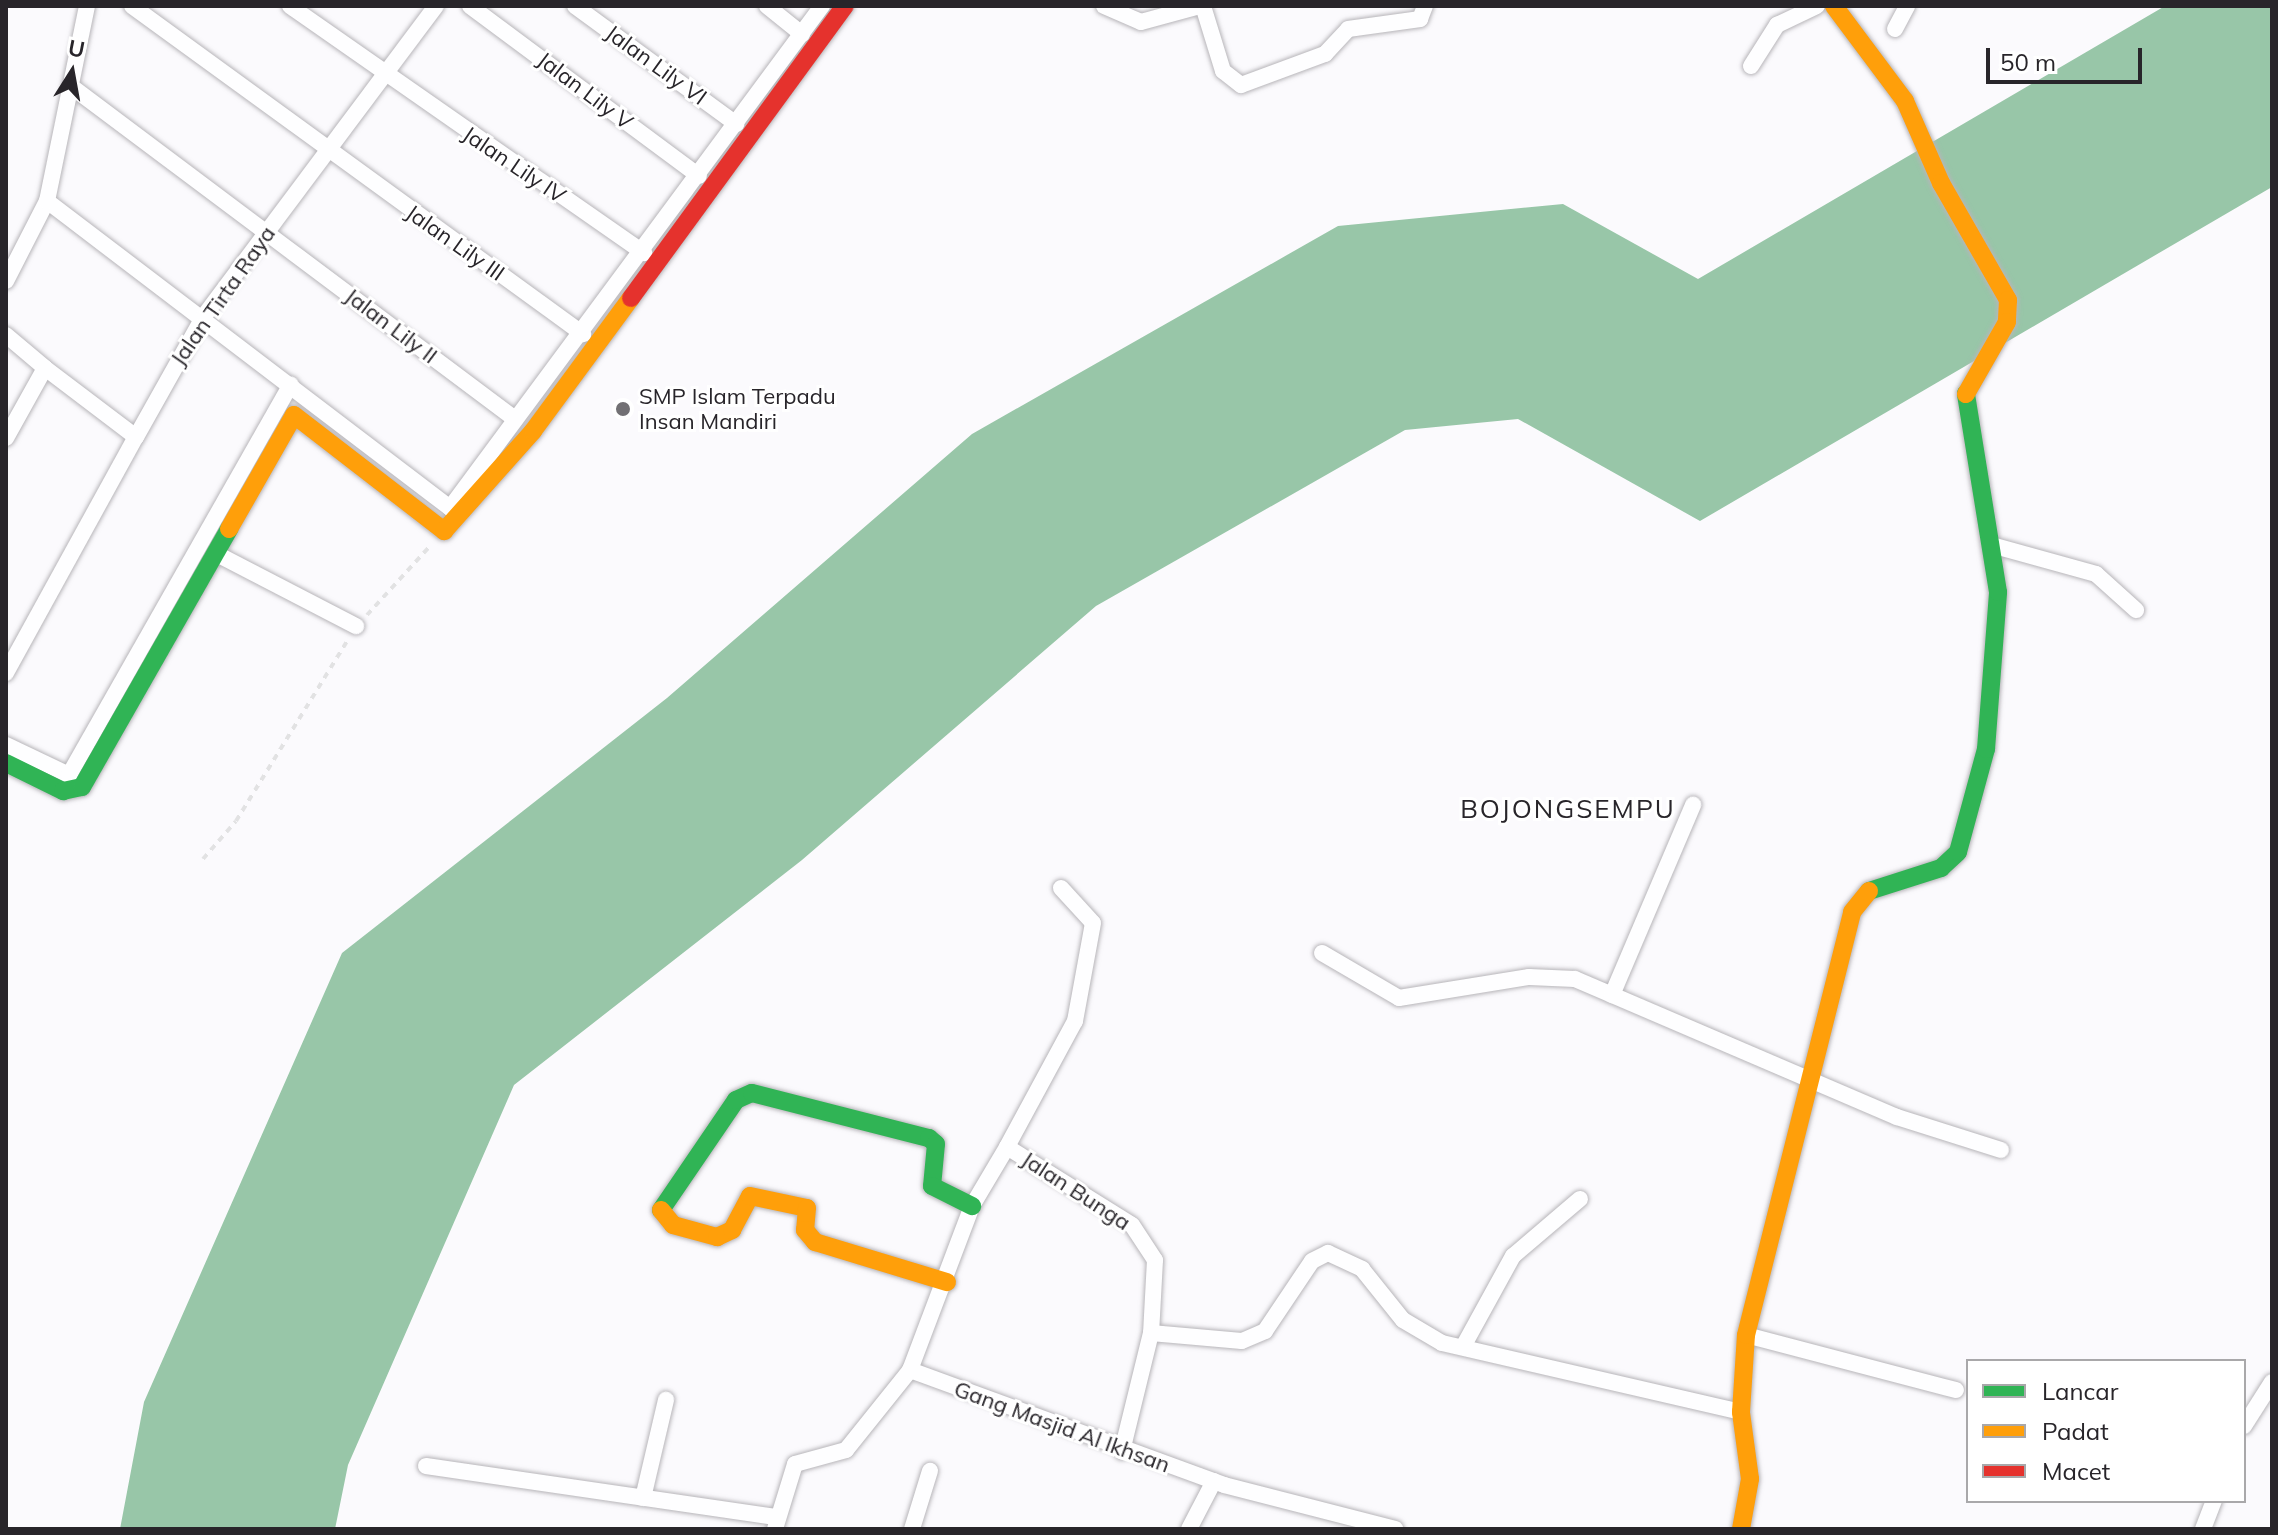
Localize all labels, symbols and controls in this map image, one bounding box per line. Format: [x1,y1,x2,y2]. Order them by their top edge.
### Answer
street label: Jalan Lily VI [600,20,712,110]
north arrow [32,32,112,112]
scale bar [1990,32,2146,82]
text: U [66,33,87,64]
street label: Jalan Lily V [532,47,638,135]
text: 50 m [2000,47,2056,77]
street label: Jalan Lily IV [458,121,570,209]
street label: Jalan Lily III [401,199,509,287]
street label: Jalan Tirta Raya [165,221,281,371]
street label: Jalan Lily II [340,283,442,369]
place label: SMP Islam Terpadu Insan Mandiri [639,383,836,434]
marker: SMP Islam Terpadu Insan Mandiri [614,400,632,418]
district label: BOJONGSEMPU [1460,793,1676,825]
street label: Jalan Bunga [1017,1146,1135,1236]
legend [1966,1359,2246,1503]
street label: Gang Masjid Al Ikhsan [951,1376,1173,1478]
text: Lancar [2042,1376,2118,1406]
text: Padat [2042,1416,2109,1446]
text: Macet [2042,1456,2110,1486]

